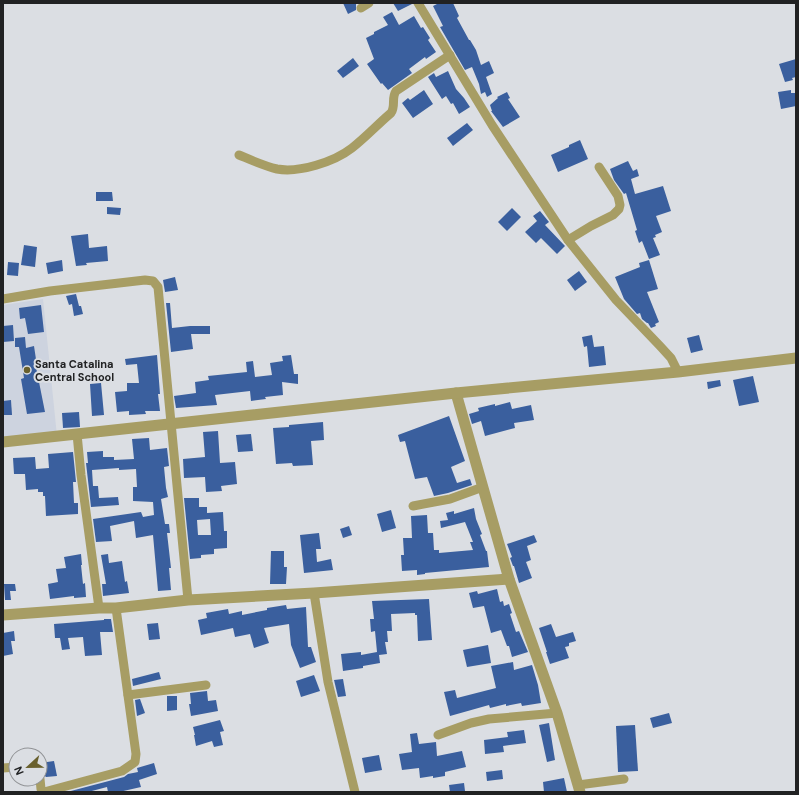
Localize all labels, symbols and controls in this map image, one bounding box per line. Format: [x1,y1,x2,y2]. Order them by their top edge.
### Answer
place label: Santa Catalina Central School [35,357,114,384]
marker: Santa Catalina Central School [22,365,32,375]
north arrow [8,747,48,787]
text: N [11,764,27,777]

